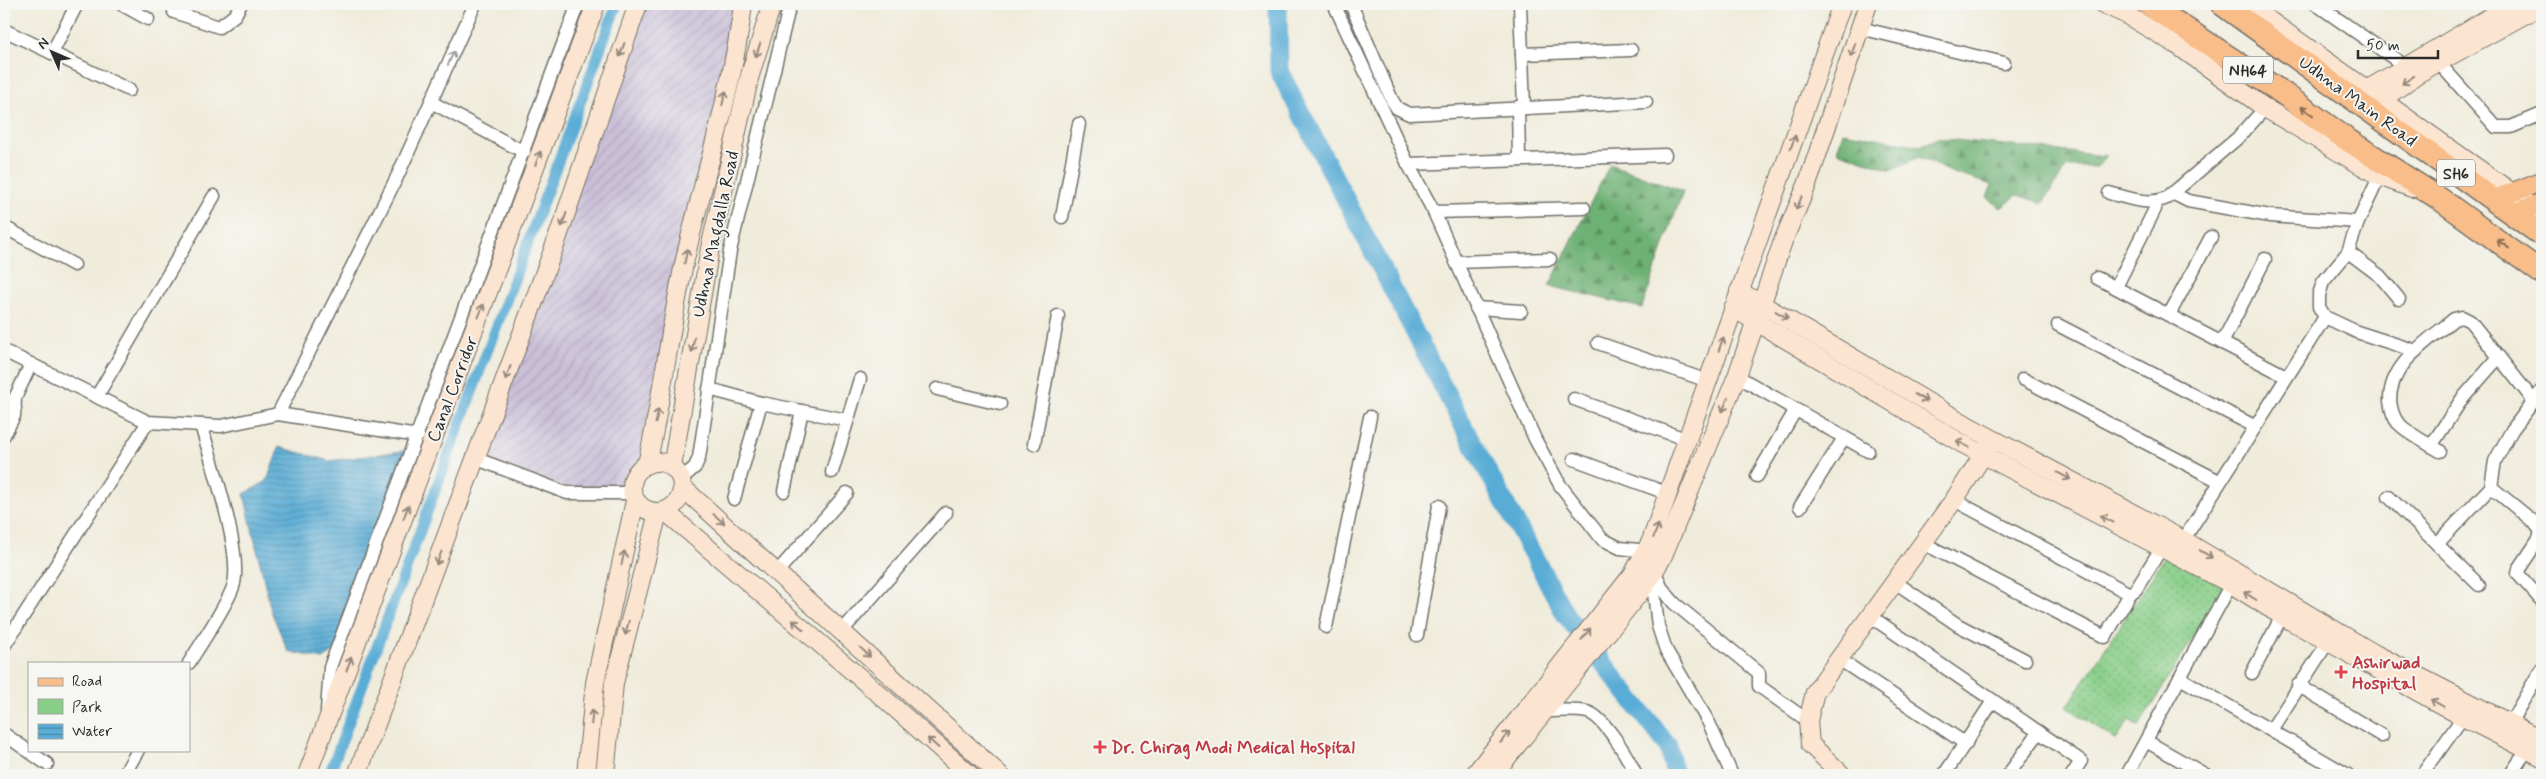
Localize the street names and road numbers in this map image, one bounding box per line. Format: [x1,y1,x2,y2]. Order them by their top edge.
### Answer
street label: Udhna Main Road [2293,51,2422,153]
road number: NH64 [2223,56,2273,84]
street label: Udhna Magdalla Road [687,149,747,320]
road number: SH6 [2437,160,2475,187]
street label: Canal Corridor [422,332,484,446]

